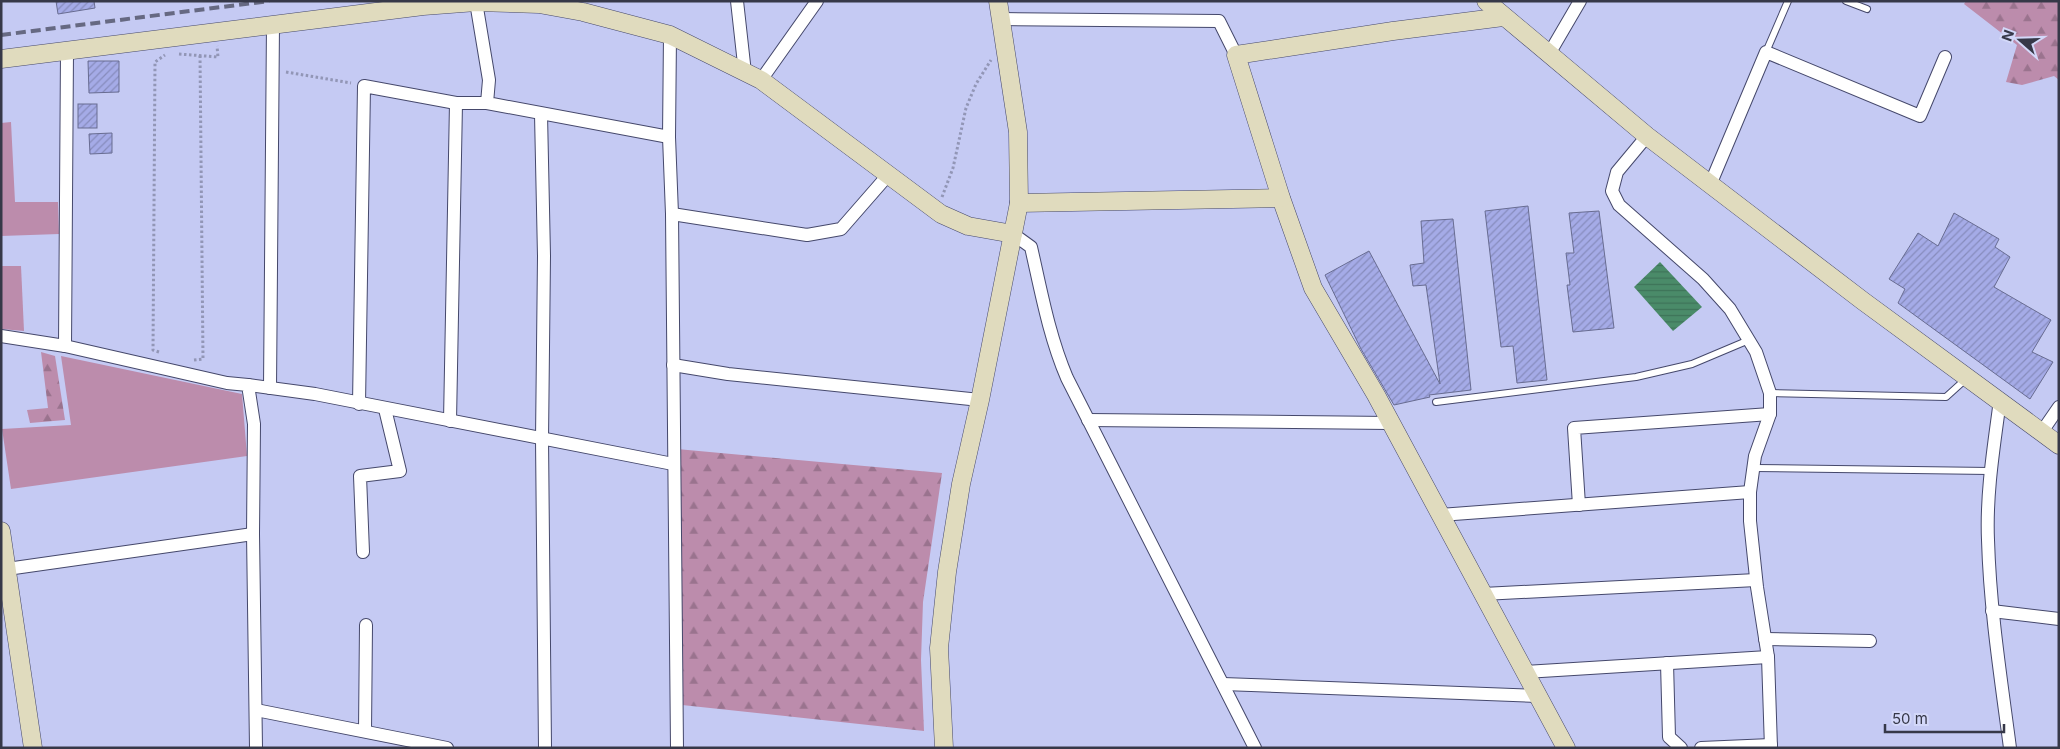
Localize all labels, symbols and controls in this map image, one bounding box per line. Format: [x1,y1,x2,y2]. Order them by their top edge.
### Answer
north arrow [1995,15,2045,65]
text: N [1998,27,2017,43]
scale bar [1885,702,2004,734]
text: 50 m [1892,709,1928,728]

